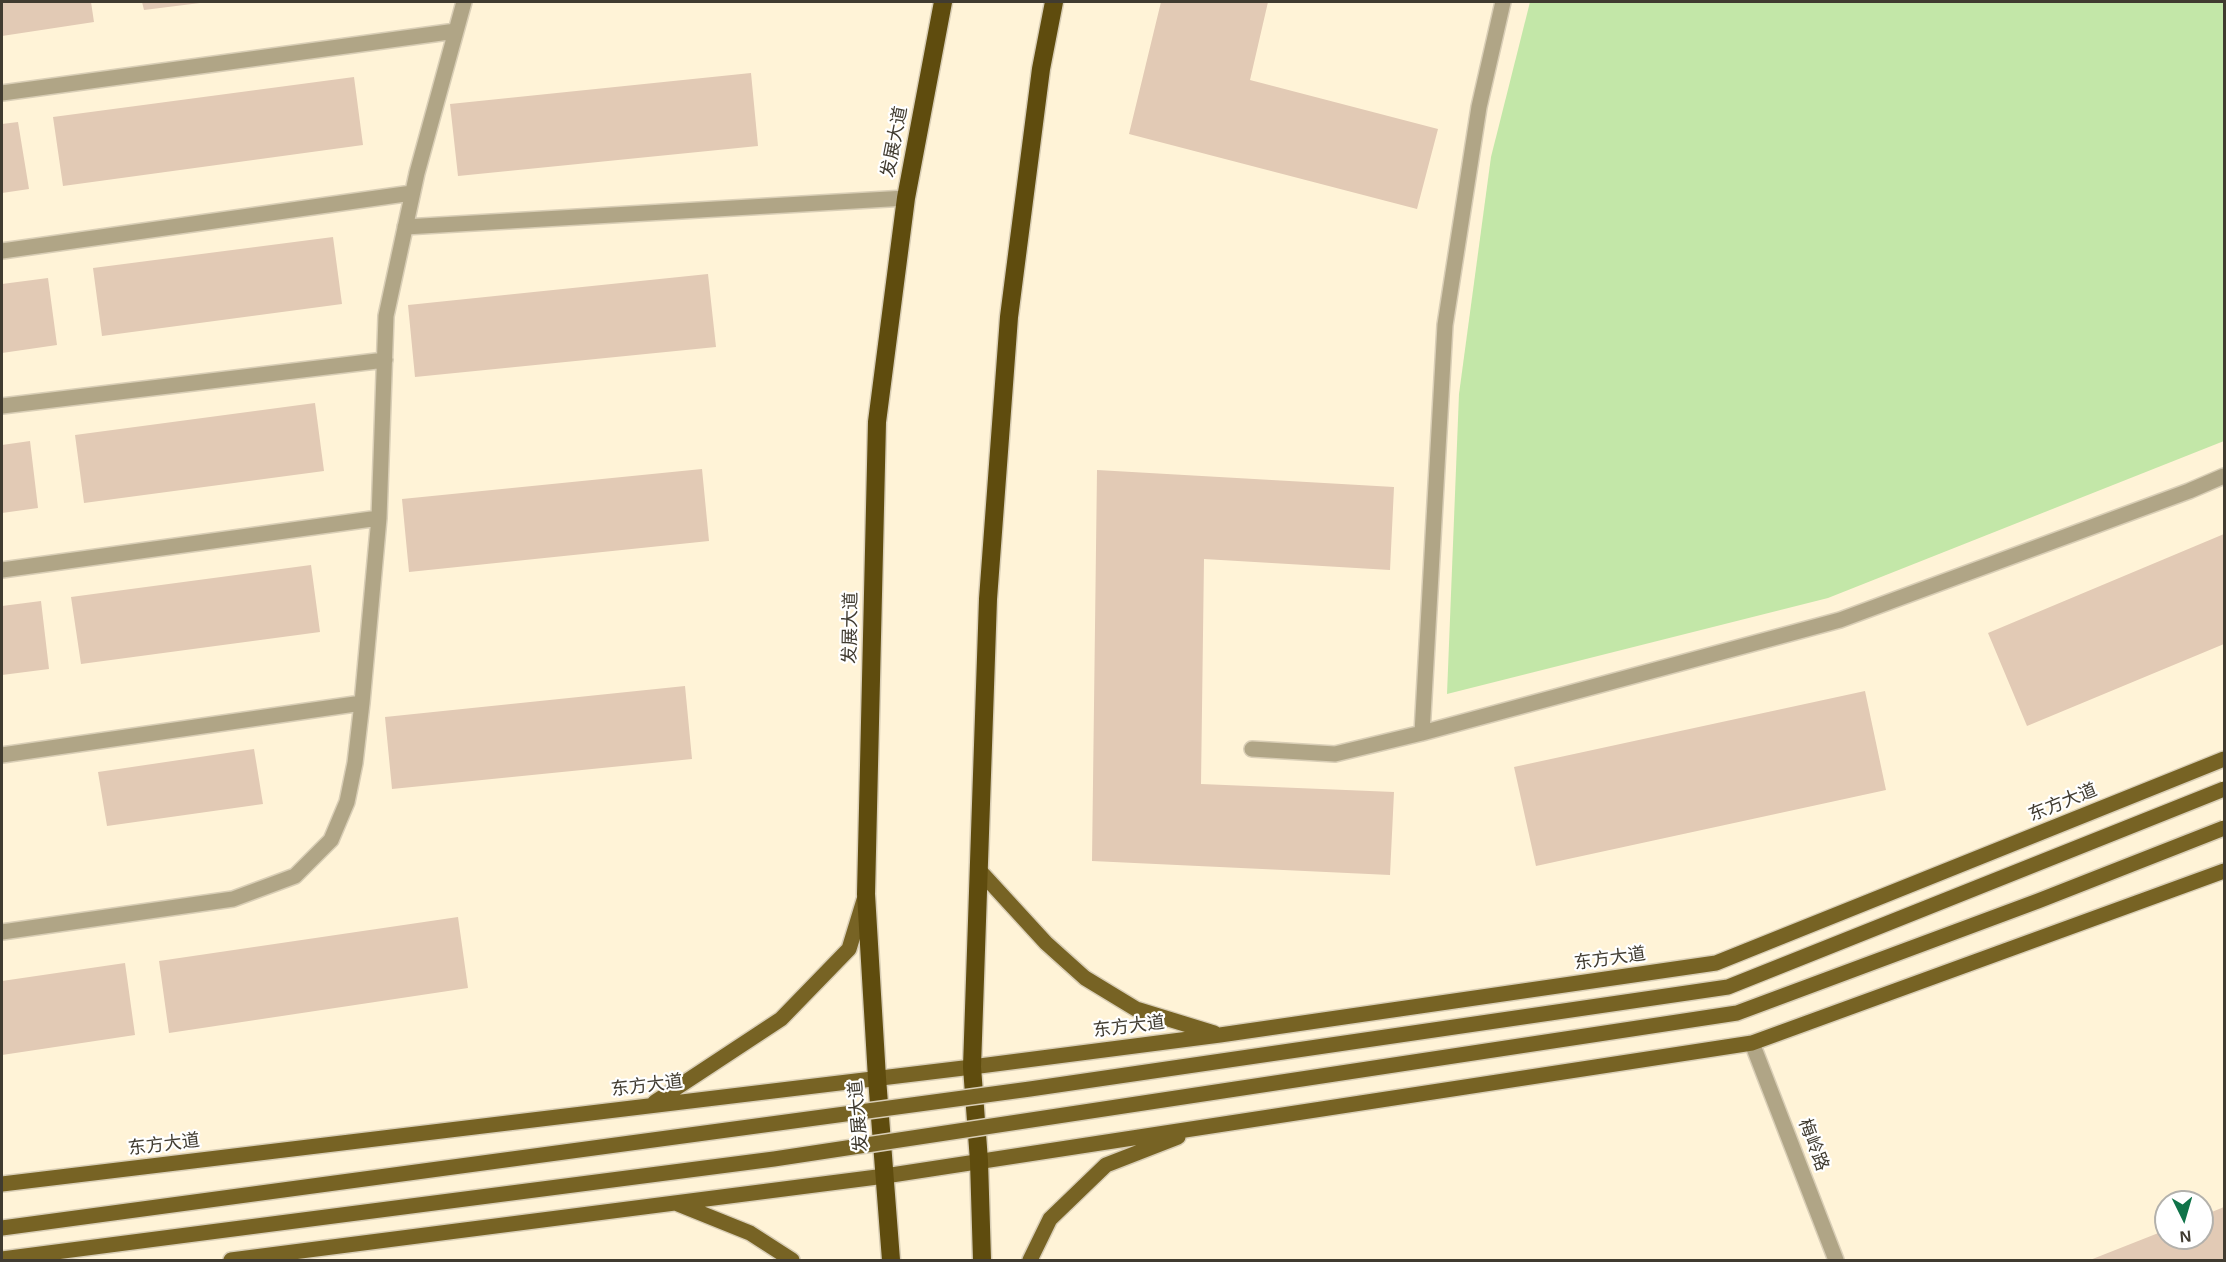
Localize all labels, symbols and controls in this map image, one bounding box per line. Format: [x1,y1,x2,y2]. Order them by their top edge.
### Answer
street label: 发展大道 [878,105,912,179]
street label: 发展大道 [840,592,862,664]
street label: 东方大道 [2026,780,2100,826]
street label: 东方大道 [1573,943,1647,975]
street label: 东方大道 [1092,1012,1166,1042]
street label: 东方大道 [610,1071,684,1101]
street label: 发展大道 [845,1079,873,1153]
street label: 梅岭路 [1793,1116,1833,1174]
street label: 东方大道 [127,1130,201,1160]
north arrow [2154,1190,2214,1250]
text: N [2179,1227,2192,1245]

